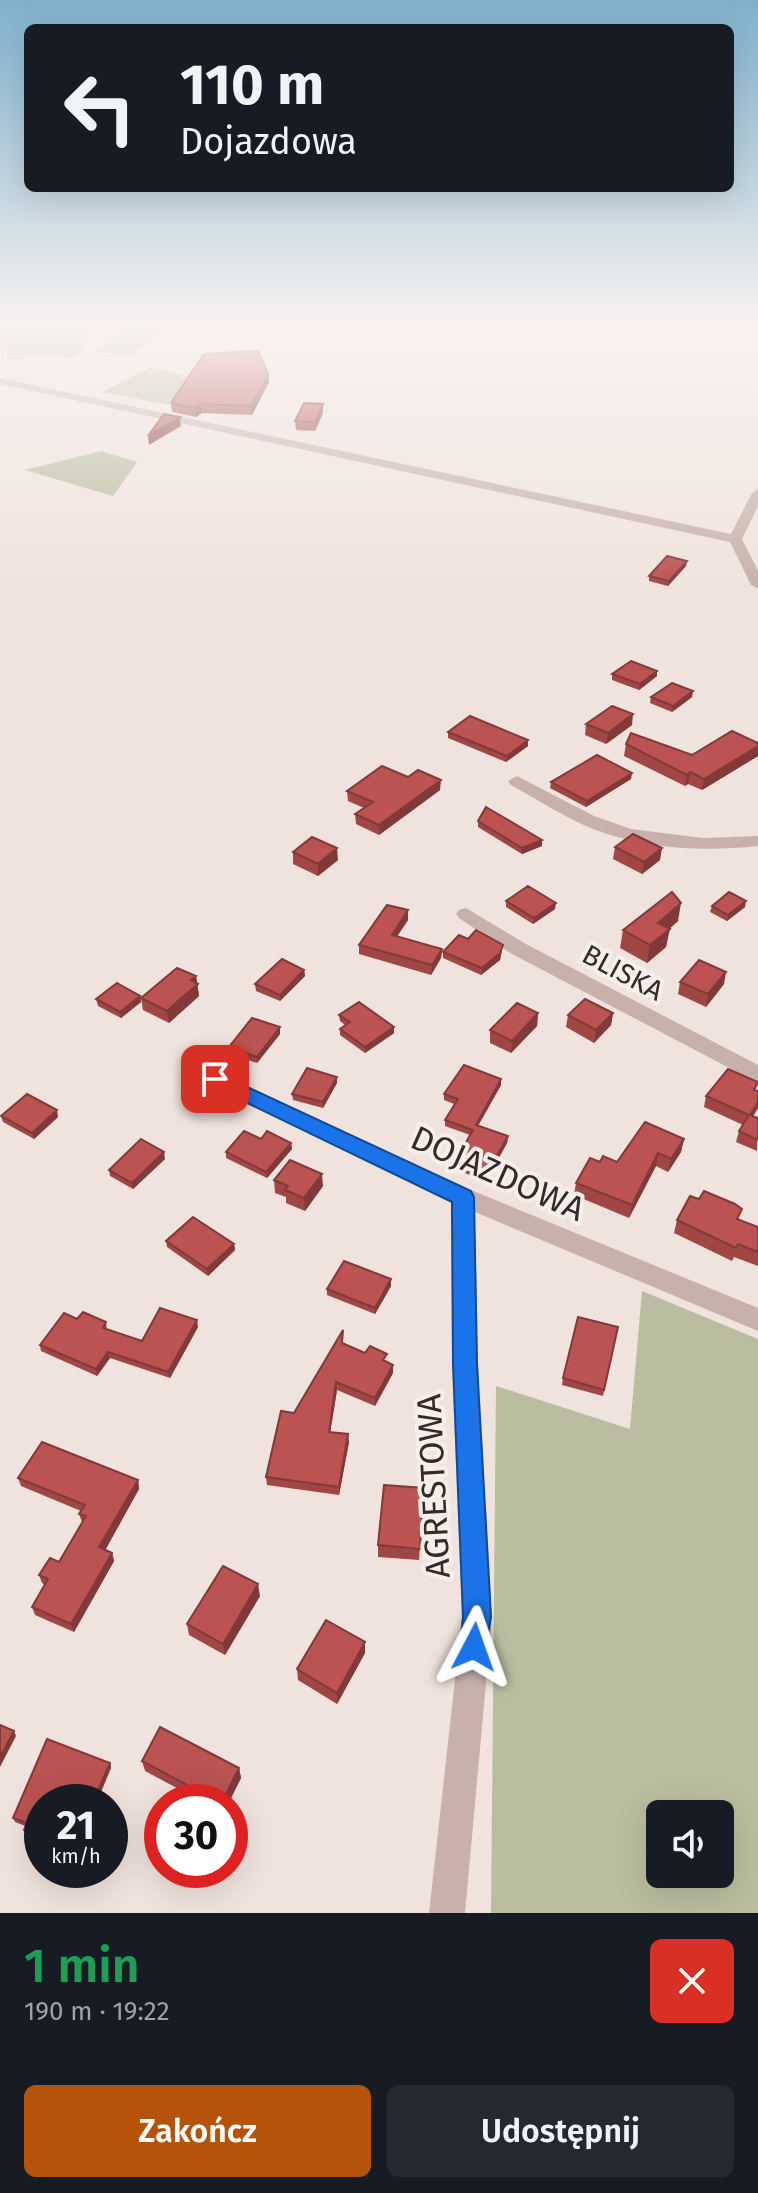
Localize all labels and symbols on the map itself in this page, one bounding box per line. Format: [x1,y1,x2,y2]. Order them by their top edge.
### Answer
street label: BLISKA [577,937,669,1007]
pin [181,1045,249,1113]
street label: DOJAZDOWA [405,1117,591,1230]
street label: AGRESTOWA [408,1392,459,1579]
position arrow [432,1605,516,1689]
speed limit sign: 30 [144,1784,248,1888]

